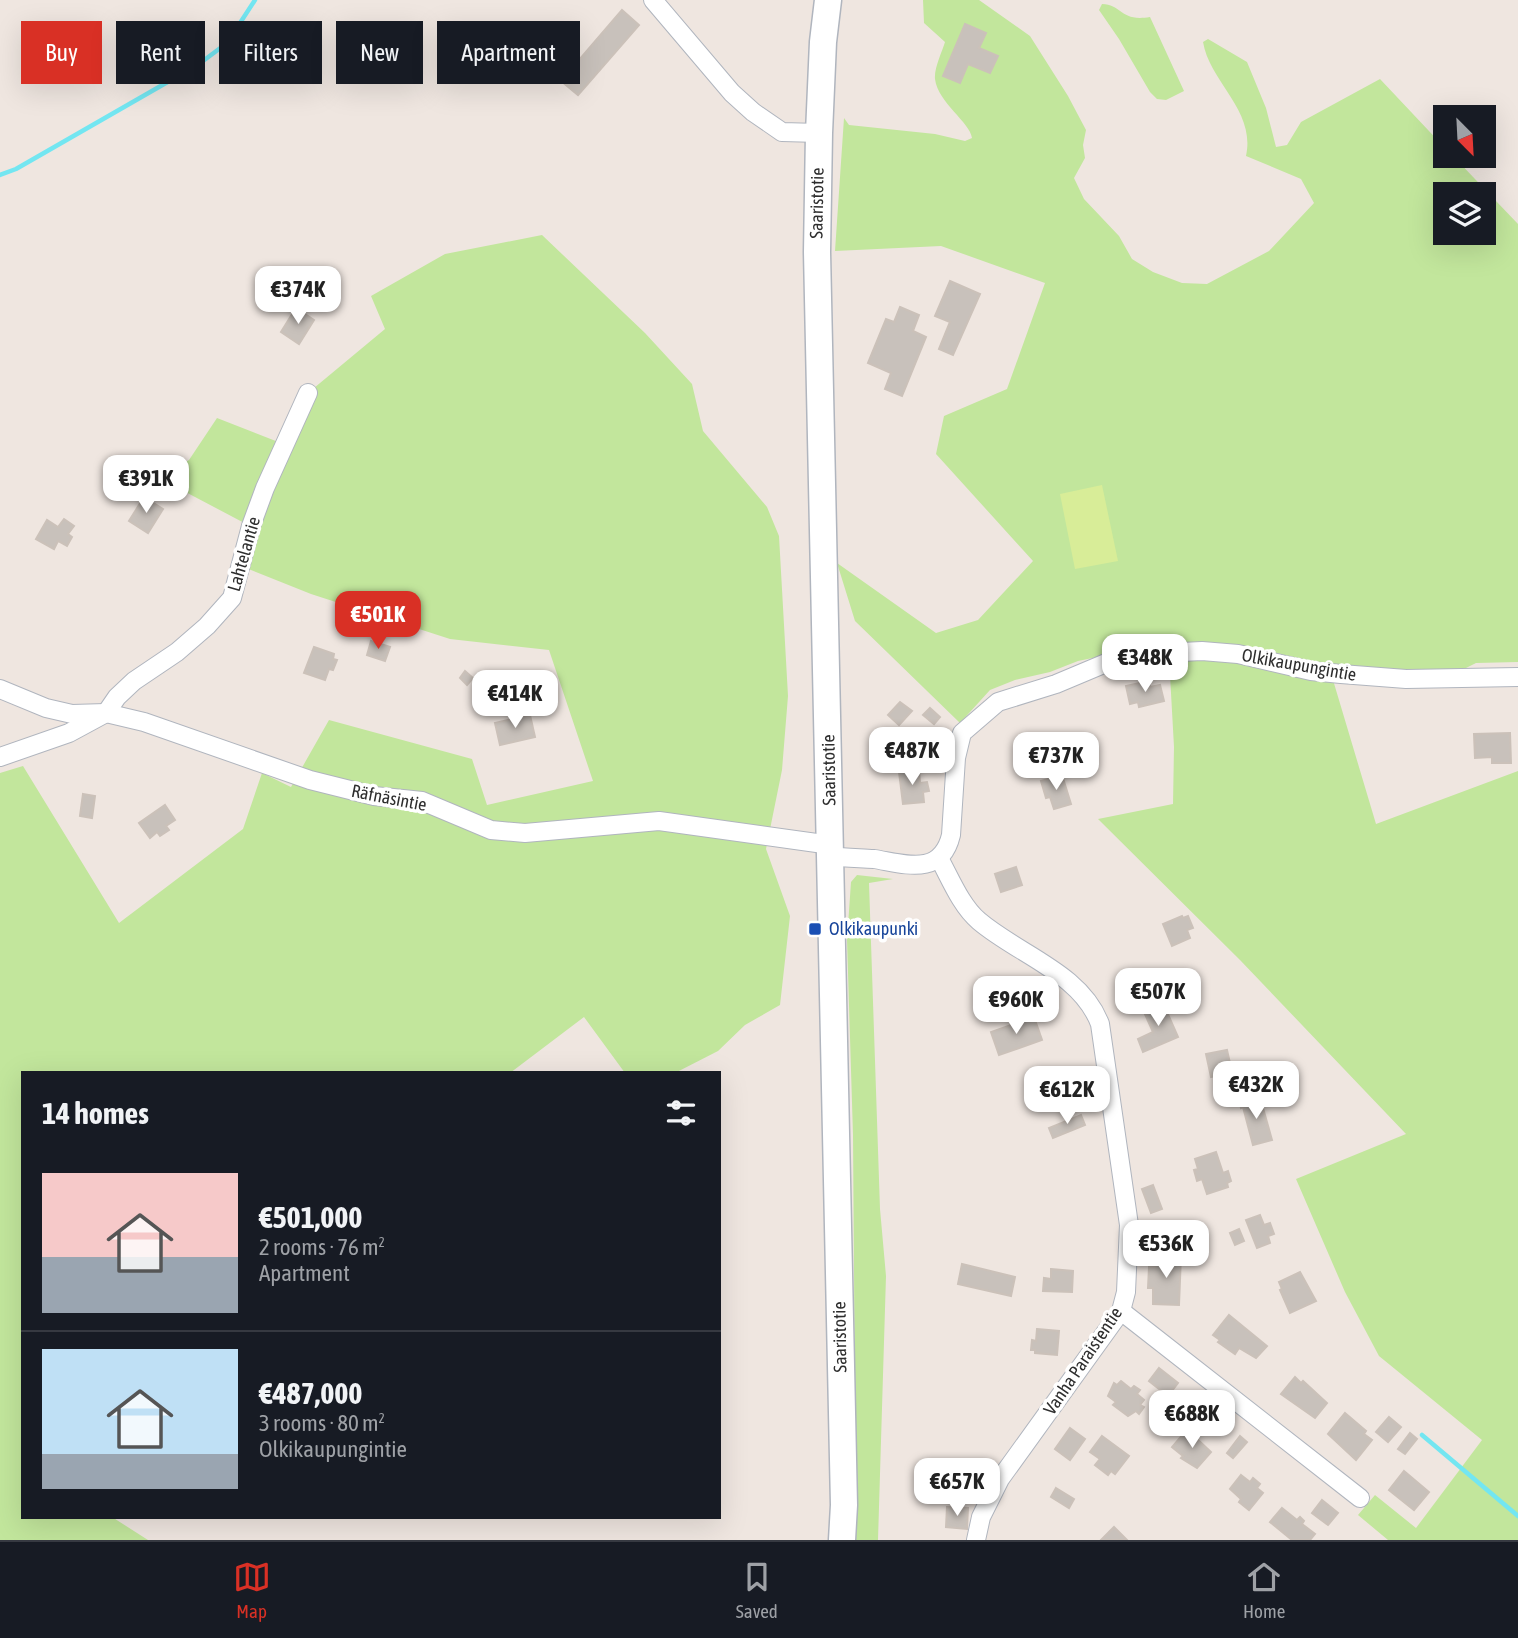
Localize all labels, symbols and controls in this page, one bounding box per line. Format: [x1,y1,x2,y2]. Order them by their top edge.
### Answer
chip: Buy [21,21,102,84]
chip: Rent [116,21,205,84]
chip: Filters [219,21,322,84]
chip: New [336,21,423,84]
chip: Apartment [437,21,580,84]
north arrow [1433,105,1496,168]
map controls [1433,105,1496,245]
street label: Saaristotie [805,167,828,239]
button: layers [1433,182,1496,245]
pin: €374K [249,266,347,326]
text: €374K [271,276,325,302]
pin: €391K [97,456,195,515]
text: €391K [119,465,173,491]
street label: Lahtelantie [223,514,264,594]
pin: €501K [329,592,427,651]
text: €501K [351,601,405,627]
pin: €348K [1096,634,1194,694]
text: €348K [1118,644,1172,670]
street label: Olkikaupungintie [1240,644,1358,685]
pin: €414K [466,670,564,730]
text: €414K [488,680,542,706]
pin: €487K [863,728,961,787]
pin: €737K [1007,732,1105,792]
street label: Saaristotie [817,734,840,806]
text: €487K [885,737,939,763]
text: €737K [1029,742,1083,768]
street label: Räfnäsintie [350,780,428,815]
place label: Olkikaupunki [829,918,918,939]
marker: Olkikaupunki [807,921,823,937]
pin: €507K [1109,968,1207,1028]
pin: €960K [967,976,1065,1036]
text: €507K [1131,978,1185,1004]
text: €960K [989,986,1043,1012]
pin: €432K [1207,1062,1305,1121]
pin: €612K [1018,1066,1116,1126]
text: €432K [1229,1071,1283,1097]
text: €612K [1040,1076,1094,1102]
icon: filters [662,1094,700,1132]
text: 14 homes [42,1096,149,1130]
text: €501,000 [259,1200,362,1234]
icon: home [98,1201,182,1285]
pin: €536K [1117,1220,1215,1280]
text: €536K [1139,1230,1193,1256]
text: 2 rooms · 76 m² [259,1234,385,1260]
text: Apartment [259,1260,350,1286]
street label: Saaristotie [828,1301,851,1373]
street label: Vanha Paraistentie [1039,1303,1126,1418]
text: €487,000 [259,1376,362,1410]
icon: home [98,1377,182,1461]
pin: €688K [1143,1390,1241,1450]
text: €688K [1165,1400,1219,1426]
text: 3 rooms · 80 m² [259,1410,385,1436]
text: Olkikaupungintie [259,1436,407,1462]
pin: €657K [908,1458,1006,1518]
text: €657K [930,1468,984,1494]
tab: Map [233,1558,271,1622]
tab: Saved [736,1558,778,1622]
tab: Home [1243,1558,1285,1622]

